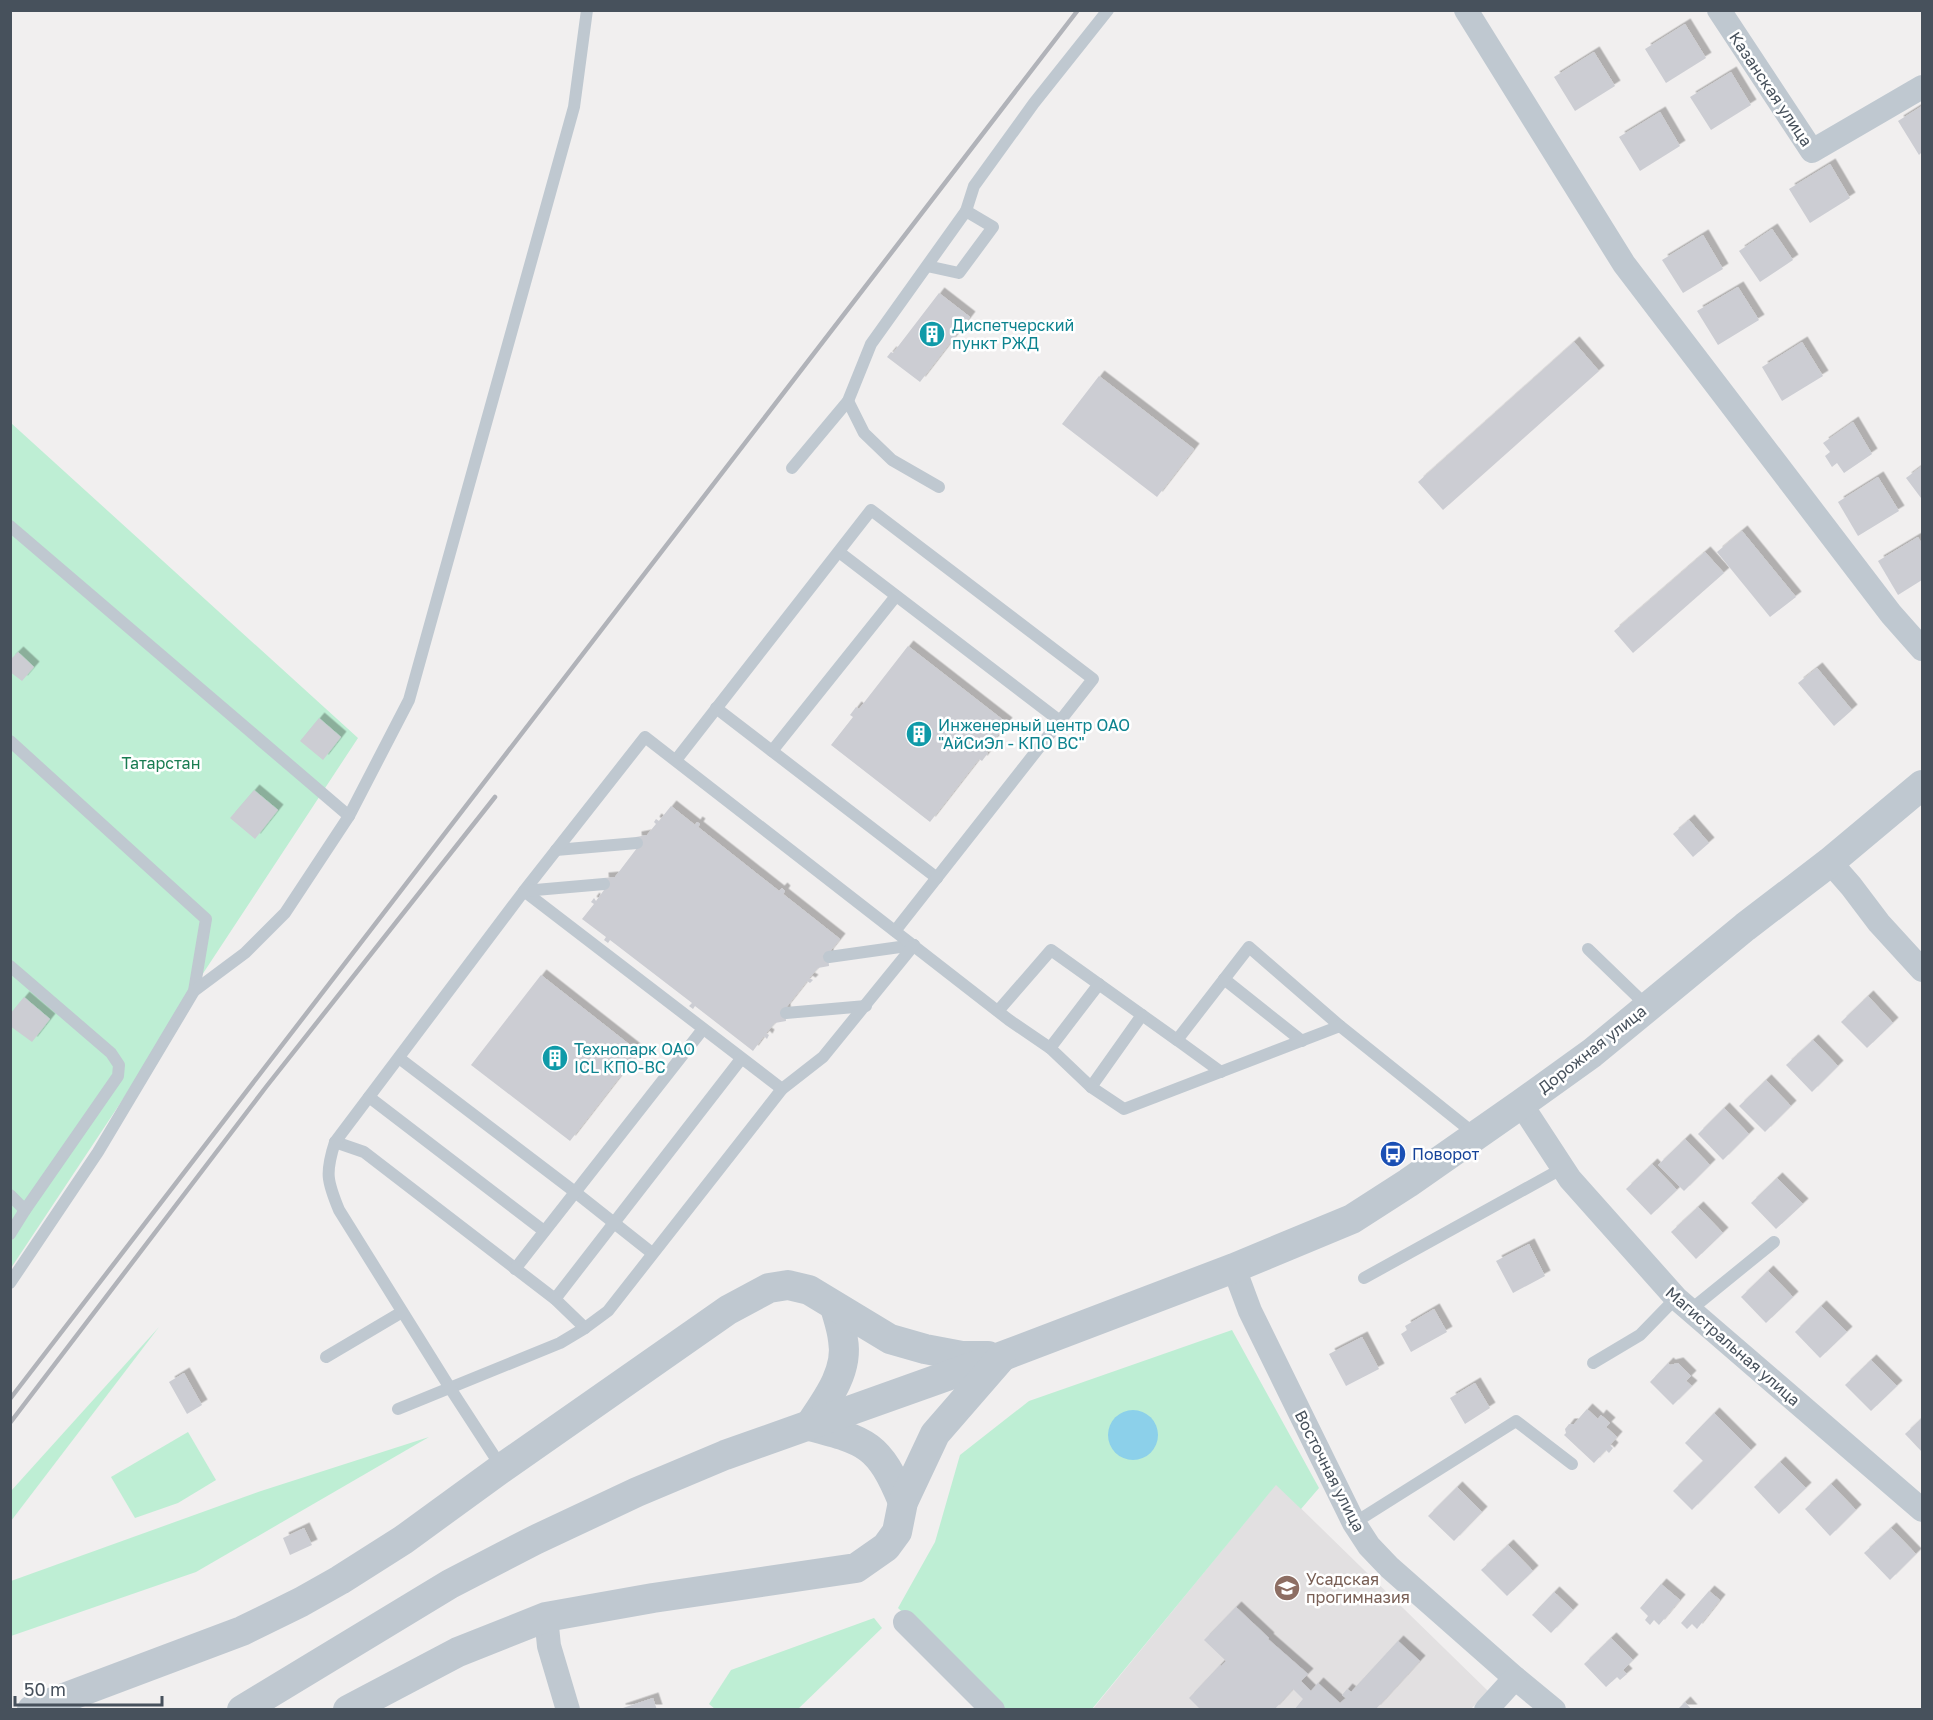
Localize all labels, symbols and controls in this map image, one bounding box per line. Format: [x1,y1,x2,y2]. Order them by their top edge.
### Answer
street label: Казанская улица [1725,28,1817,150]
place label: Диспетчерский пункт РЖД [952,315,1074,353]
building icon: Диспетчерский пункт РЖД [917,319,947,349]
place label: Инженерный центр ОАО "АйСиЭл - КПО ВС" [938,715,1130,753]
building icon: Инженерный центр ОАО "АйСиЭл - КПО ВС" [904,719,934,749]
park label: Татарстан [122,753,200,773]
street label: Дорожная улица [1534,1001,1650,1097]
place label: Технопарк OAO ICL КПО-ВС [574,1039,695,1077]
building icon: Технопарк OAO ICL КПО-ВС [540,1043,570,1073]
bus stop icon: Поворот [1378,1139,1408,1169]
place label: Поворот [1412,1144,1480,1164]
street label: Магистральная улица [1662,1282,1804,1410]
street label: Восточная улица [1291,1407,1369,1535]
place label: Усадская прогимназия [1306,1569,1410,1607]
school or university icon: Усадская прогимназия [1272,1573,1302,1603]
scale bar [15,1669,162,1707]
text: 50 m [24,1678,66,1700]

